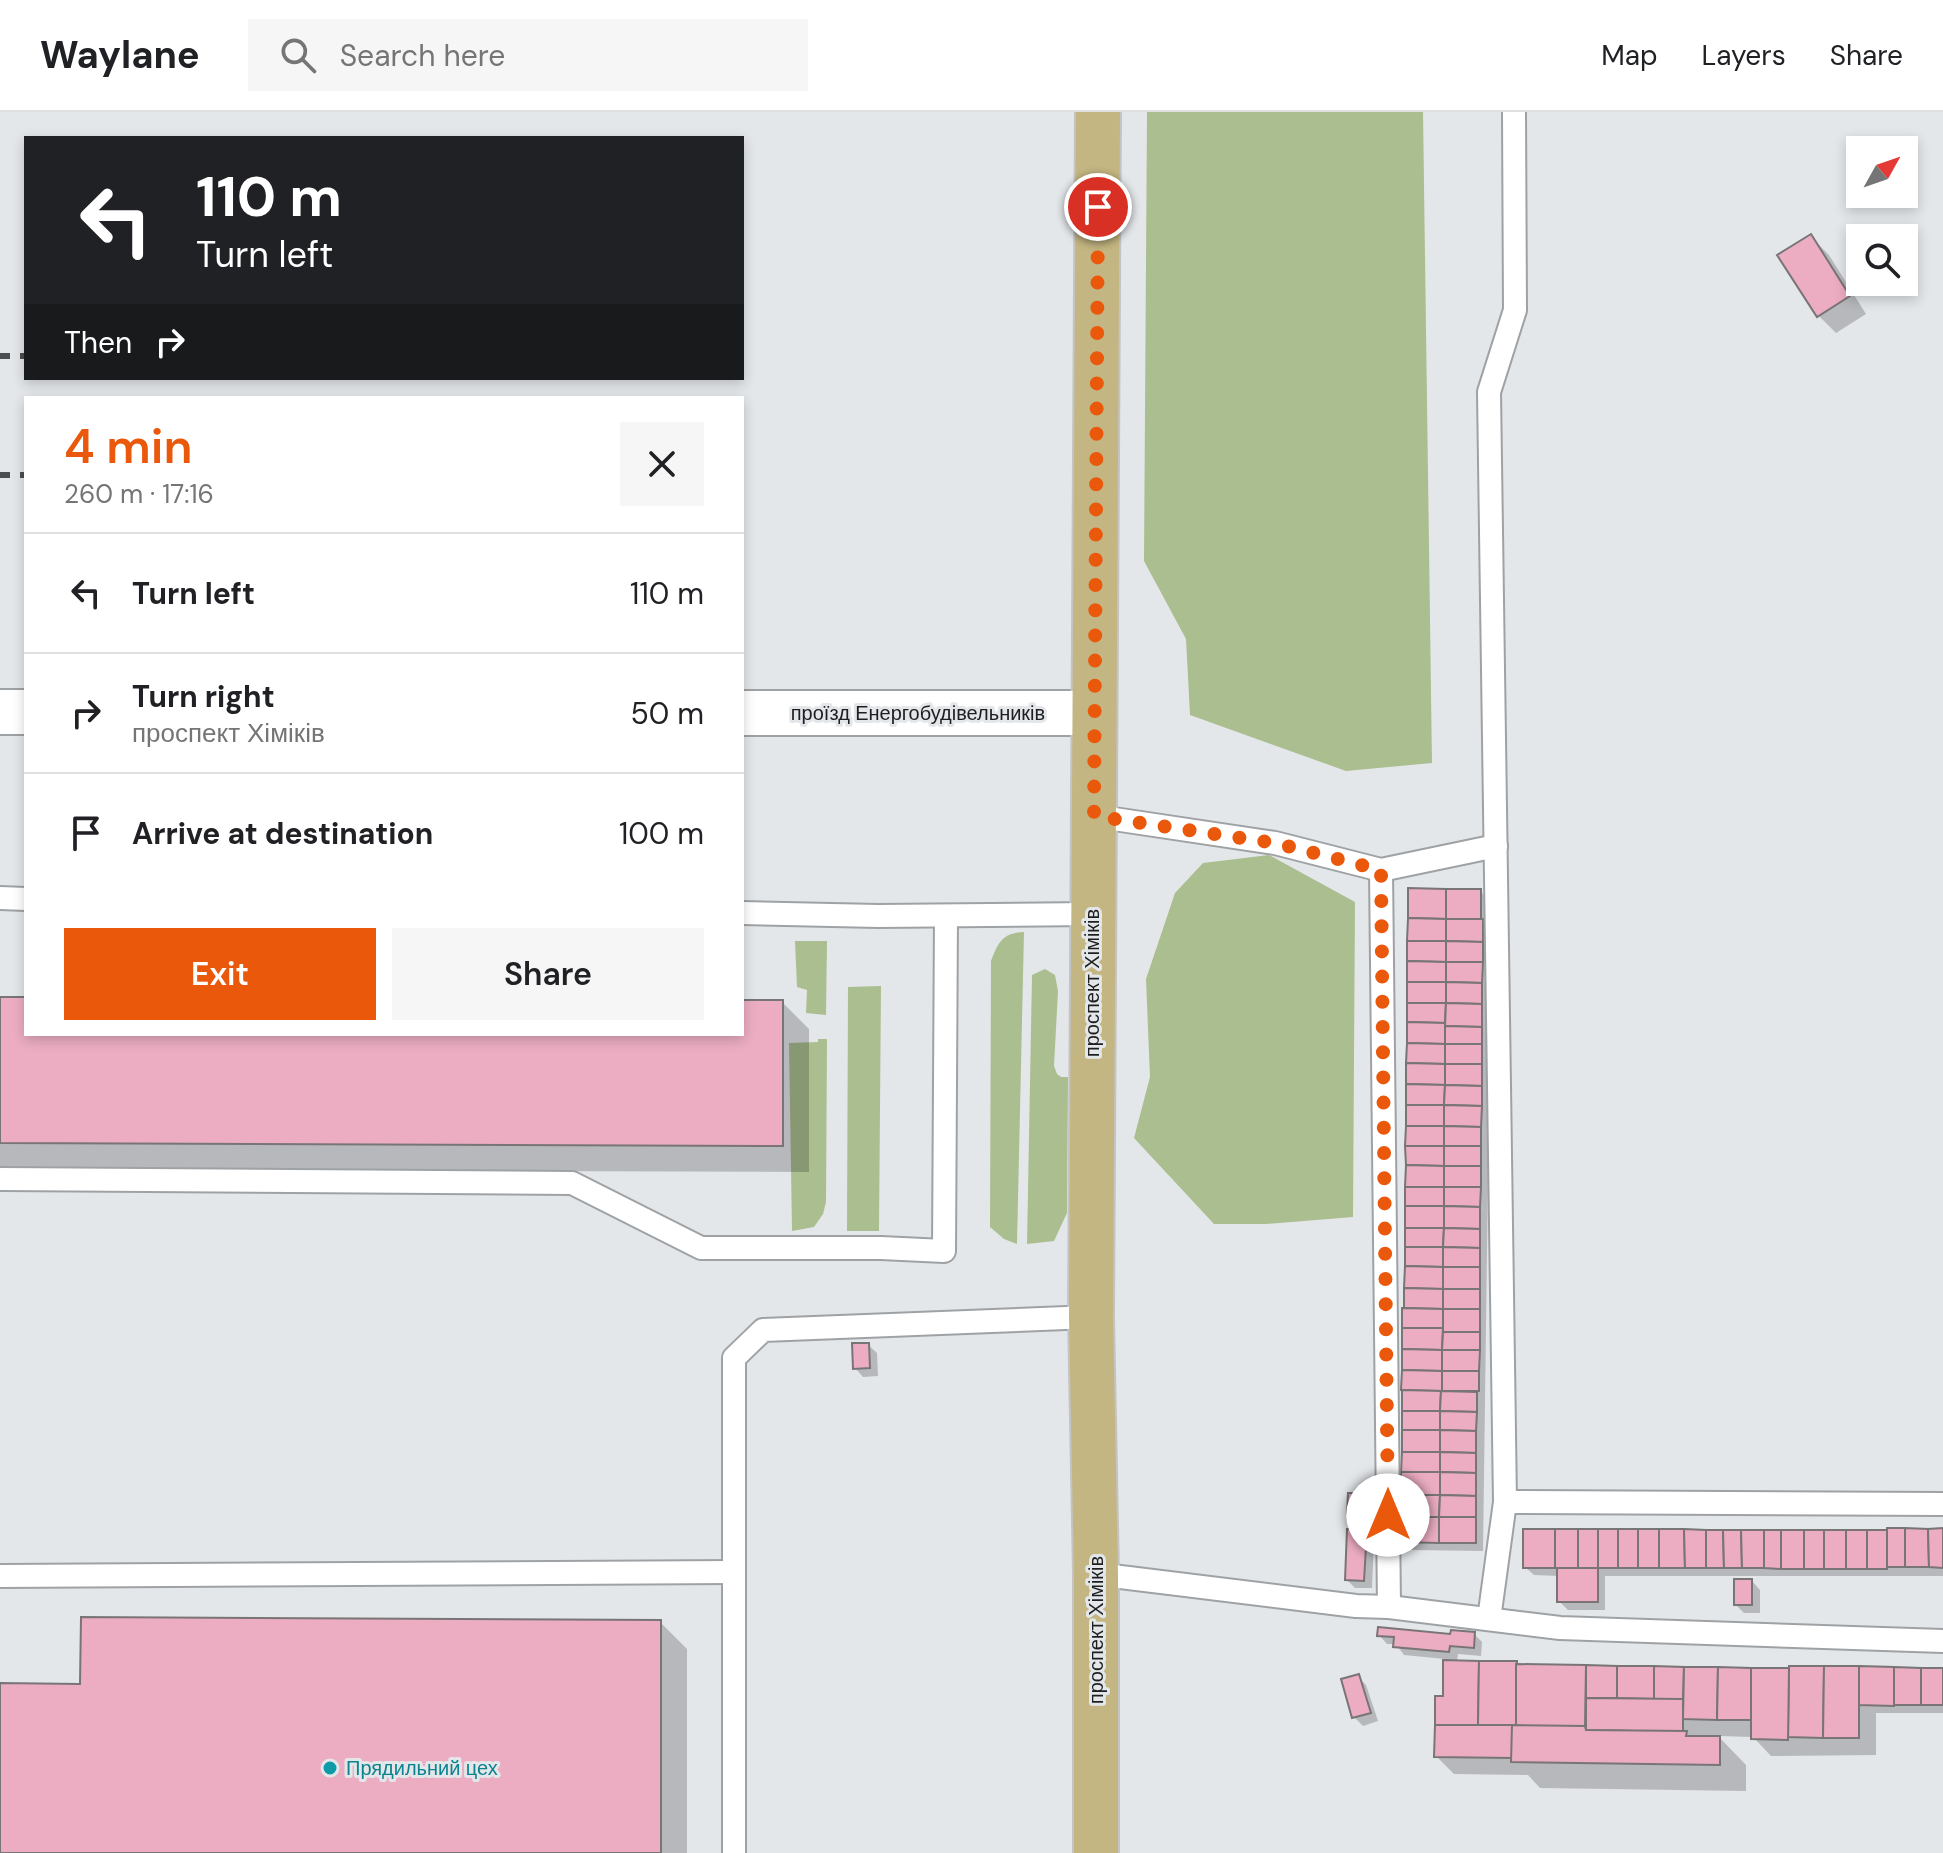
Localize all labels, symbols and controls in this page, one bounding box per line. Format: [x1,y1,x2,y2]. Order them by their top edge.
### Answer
search box [248,19,808,91]
text: Waylane [40,30,200,80]
icon: search [276,33,320,77]
text: Search here [340,36,505,75]
text: Map [1601,37,1658,74]
text: Layers [1702,37,1786,74]
text: Share [1830,37,1903,74]
north arrow [1846,136,1918,208]
map controls [1846,136,1918,296]
text: 110 m [196,160,342,233]
icon: left [64,168,168,272]
pin [1064,173,1132,241]
icon: arrive [1076,185,1120,229]
button: search [1846,224,1918,296]
text: Turn left [196,231,333,278]
icon: right [148,320,192,364]
text: Then [64,323,132,362]
text: 4 min [64,415,192,478]
button: close [620,422,704,506]
text: 260 m · 17:16 [64,477,214,511]
icon: left [64,571,108,615]
text: Turn left [132,574,255,613]
text: 110 m [630,574,704,613]
text: Turn right [132,677,275,716]
icon: right [64,691,108,735]
text: 50 m [630,694,704,733]
street label: проїзд Енергобудівельників [791,700,1045,726]
text: проспект Хіміків [132,716,325,750]
icon: arrive [64,811,108,855]
text: Arrive at destination [132,814,433,853]
text: 100 m [619,814,704,853]
street label: проспект Хіміків [1079,909,1105,1057]
button: Exit [64,928,376,1020]
button: Share [392,928,704,1020]
position arrow [1346,1473,1430,1557]
street label: проспект Хіміків [1083,1556,1109,1704]
place label: Прядильний цех [346,1755,498,1781]
marker: Прядильний цех [321,1759,339,1777]

